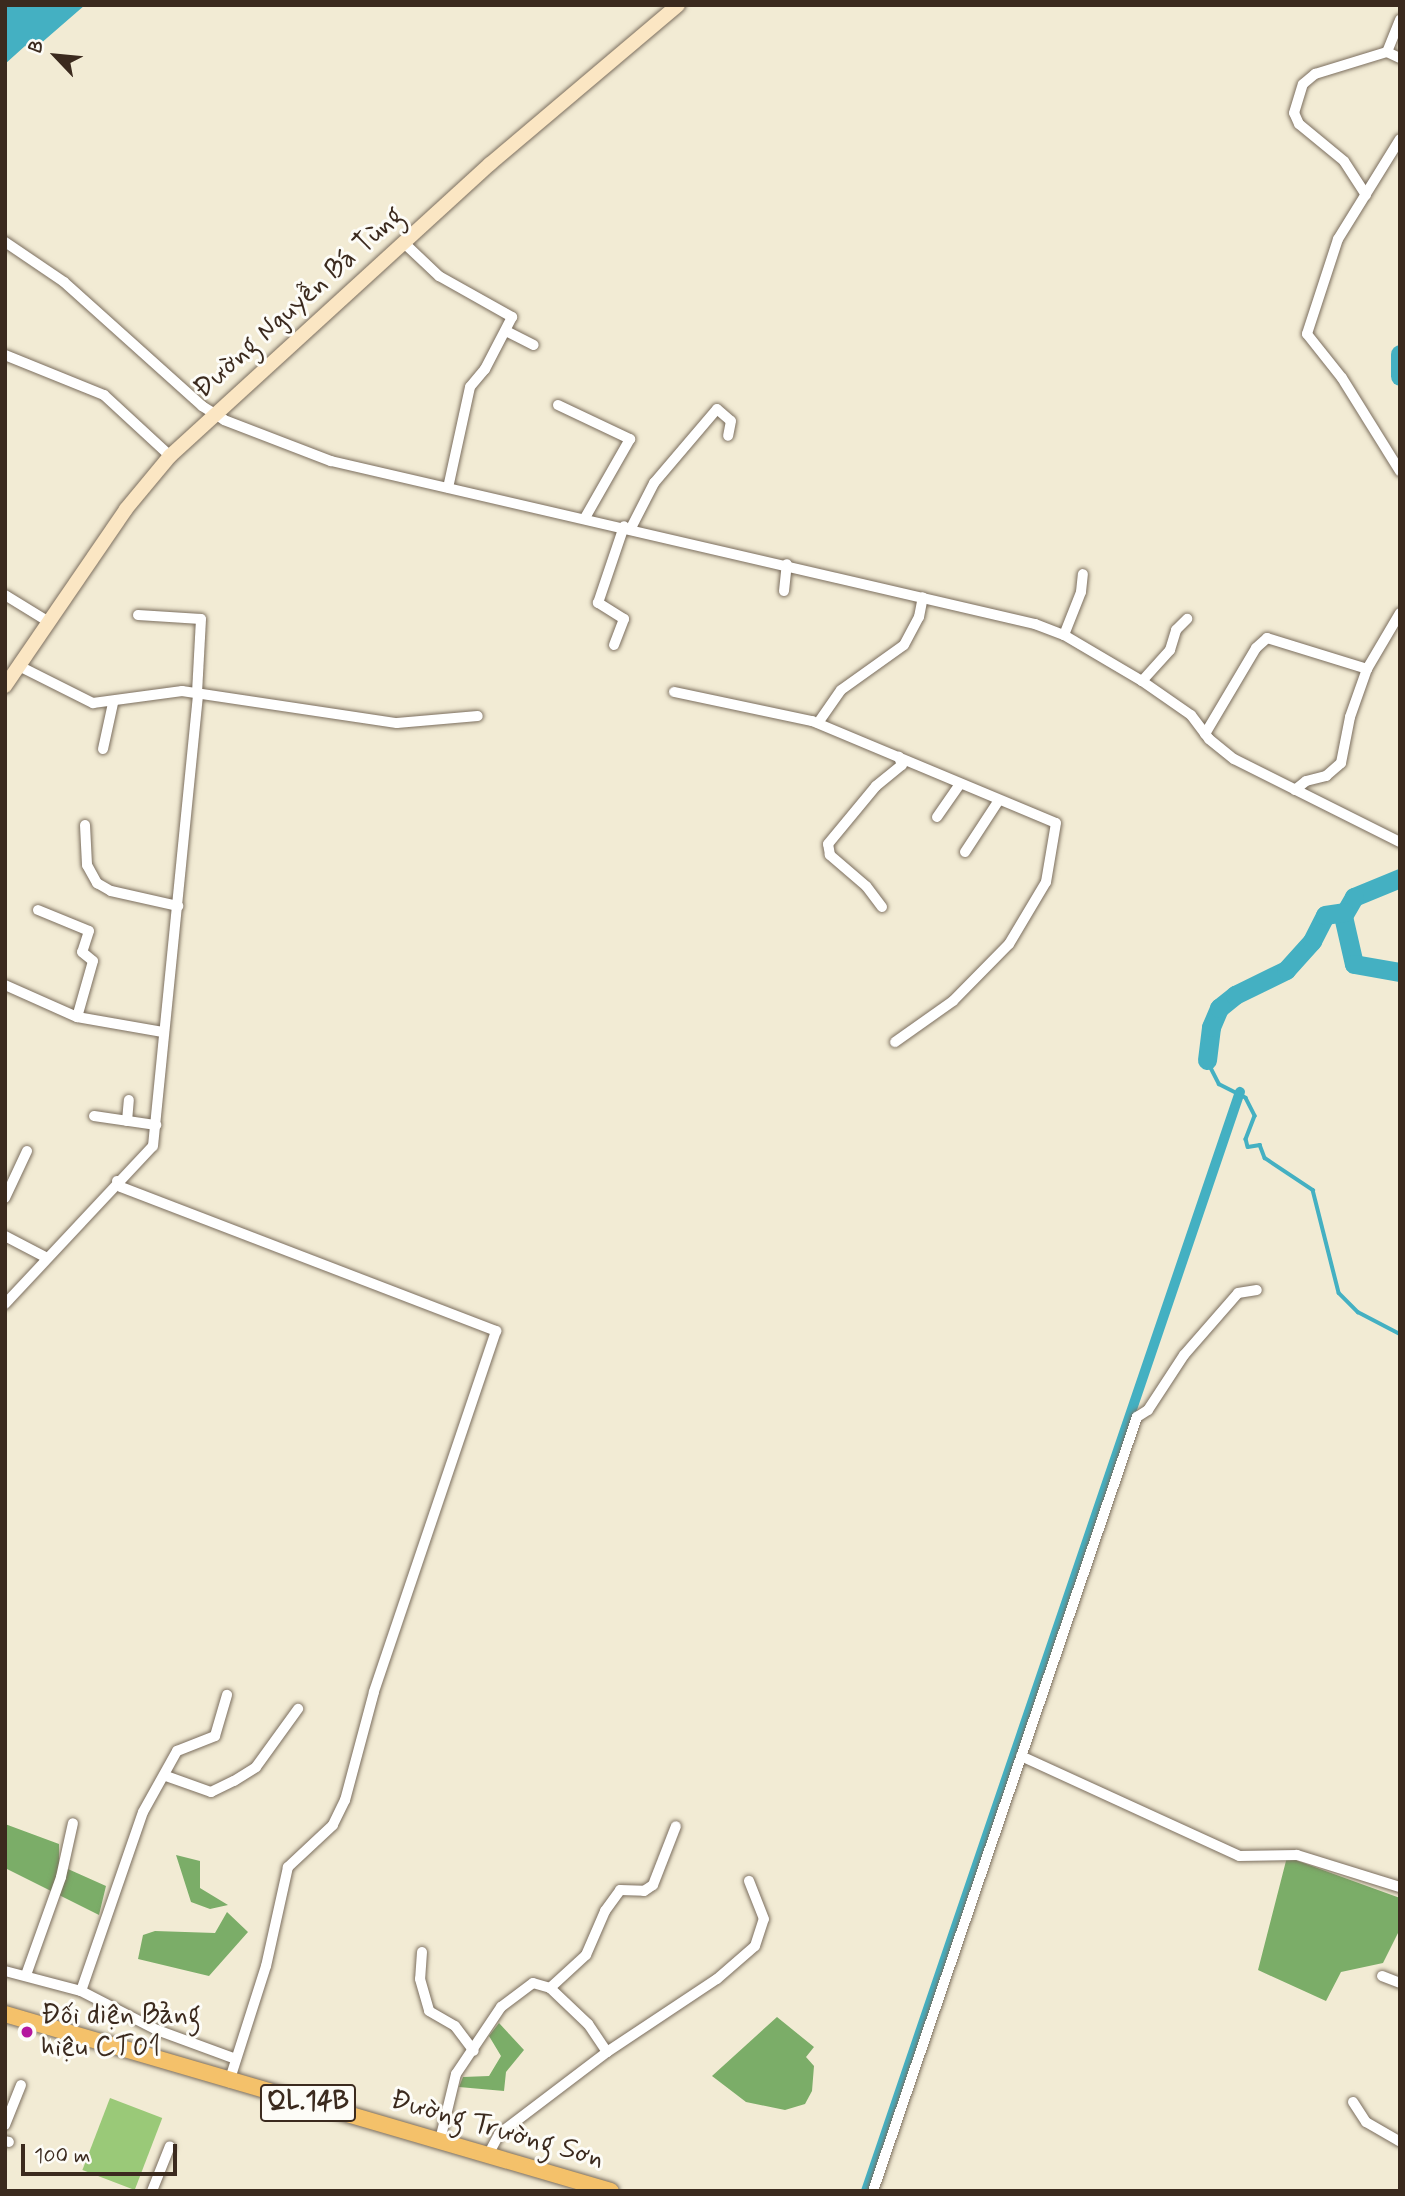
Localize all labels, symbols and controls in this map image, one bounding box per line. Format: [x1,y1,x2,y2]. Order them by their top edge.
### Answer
north arrow [21,21,91,91]
text: B [23,36,51,57]
street label: Đường Nguyễn Bá Tùng [187,199,411,407]
place label: Đối diện Bảng hiệu CT01 [41,1999,201,2065]
marker: Đối diện Bảng hiệu CT01 [19,2024,35,2040]
road number: QL.14B [259,2080,357,2126]
street label: Đường Trường Sơn [388,2084,606,2176]
scale bar [24,2130,180,2174]
text: 100 m [34,2142,90,2170]

